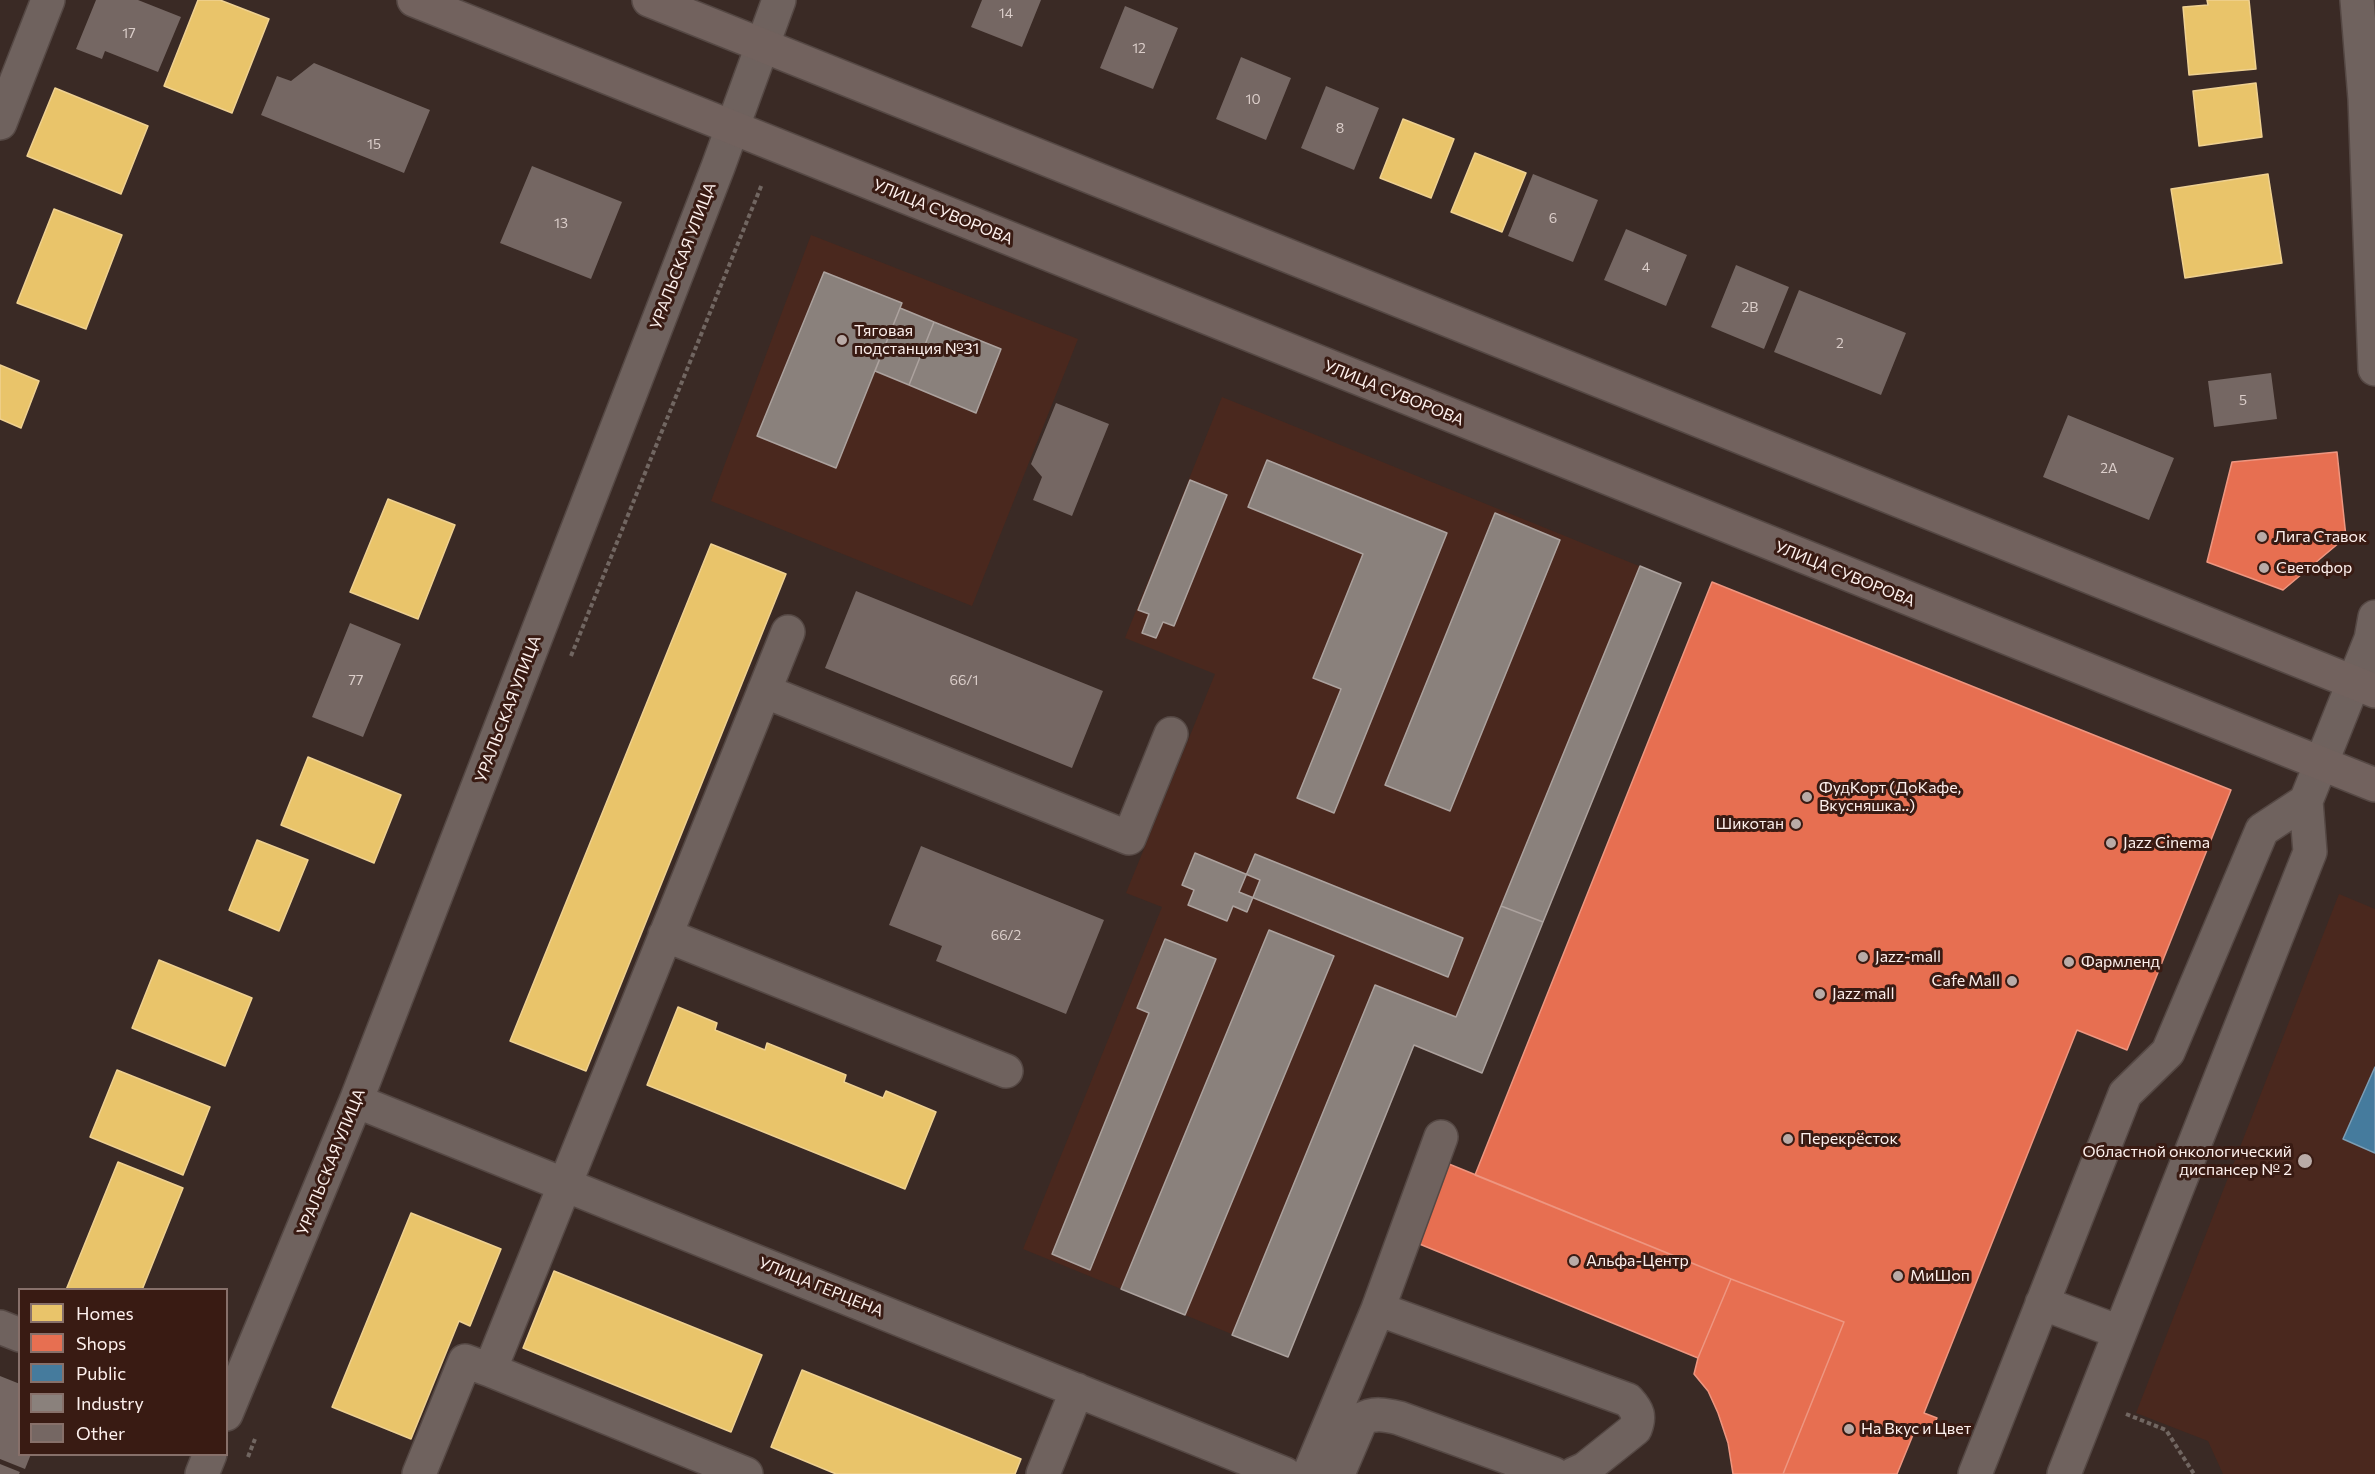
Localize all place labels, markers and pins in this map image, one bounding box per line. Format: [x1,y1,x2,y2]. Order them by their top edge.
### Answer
place label: Тяговая подстанция №31 [854,321,979,359]
marker: Тяговая подстанция №31 [835,333,849,347]
place label: Лига Ставок [2274,527,2367,547]
marker: Лига Ставок [2255,530,2269,544]
place label: Светофор [2276,558,2352,578]
marker: Светофор [2257,561,2271,575]
place label: ФудКорт (ДоКафе, Вкусняшка..) [1819,778,1961,816]
marker: ФудКорт (ДоКафе, Вкусняшка..) [1800,790,1814,804]
place label: Шикотан [1716,814,1784,834]
marker: Шикотан [1789,817,1803,831]
place label: Jazz Cinema [2123,833,2210,853]
marker: Jazz Cinema [2104,836,2118,850]
place label: Jazz-mall [1875,947,1941,967]
marker: Jazz-mall [1856,950,1870,964]
place label: Фармленд [2081,952,2160,972]
marker: Фармленд [2062,955,2076,969]
place label: Cafe Mall [1932,971,2000,991]
marker: Cafe Mall [2005,974,2019,988]
place label: Jazz mall [1832,984,1894,1004]
marker: Jazz mall [1813,987,1827,1001]
place label: Перекрёсток [1800,1129,1898,1149]
marker: Перекрёсток [1781,1132,1795,1146]
place label: Областной онкологический диспансер № 2 [2082,1142,2292,1180]
marker: Областной онкологический диспансер № 2 [2296,1152,2314,1170]
place label: Альфа-Центр [1586,1251,1689,1271]
marker: Альфа-Центр [1567,1254,1581,1268]
place label: МиШоп [1910,1266,1970,1286]
marker: МиШоп [1891,1269,1905,1283]
place label: На Вкус и Цвет [1861,1419,1971,1439]
marker: На Вкус и Цвет [1842,1422,1856,1436]

